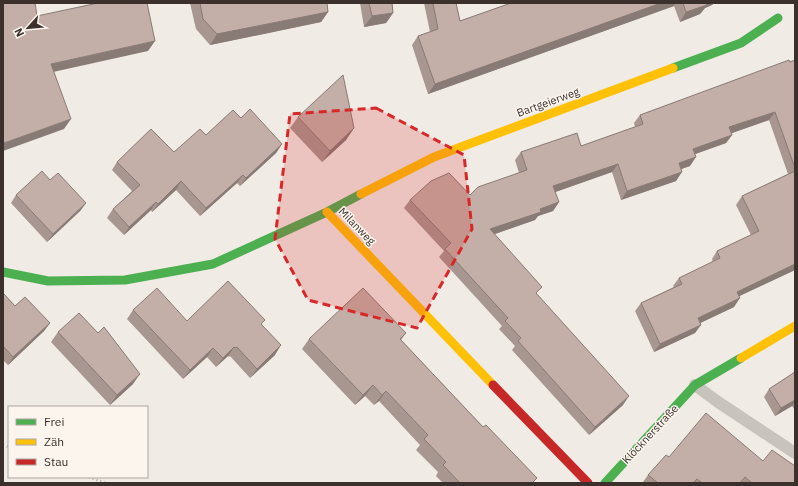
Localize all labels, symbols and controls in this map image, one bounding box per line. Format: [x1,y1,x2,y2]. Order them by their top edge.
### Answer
north arrow [8,8,48,48]
text: N [11,26,27,39]
street label: Bartgeierweg [515,84,581,120]
street label: Milanweg [336,204,378,248]
street label: Klöcknerstraße [619,401,681,467]
legend [8,406,148,478]
text: Frei [44,414,64,429]
text: Zäh [44,434,64,449]
text: Stau [44,454,68,469]

